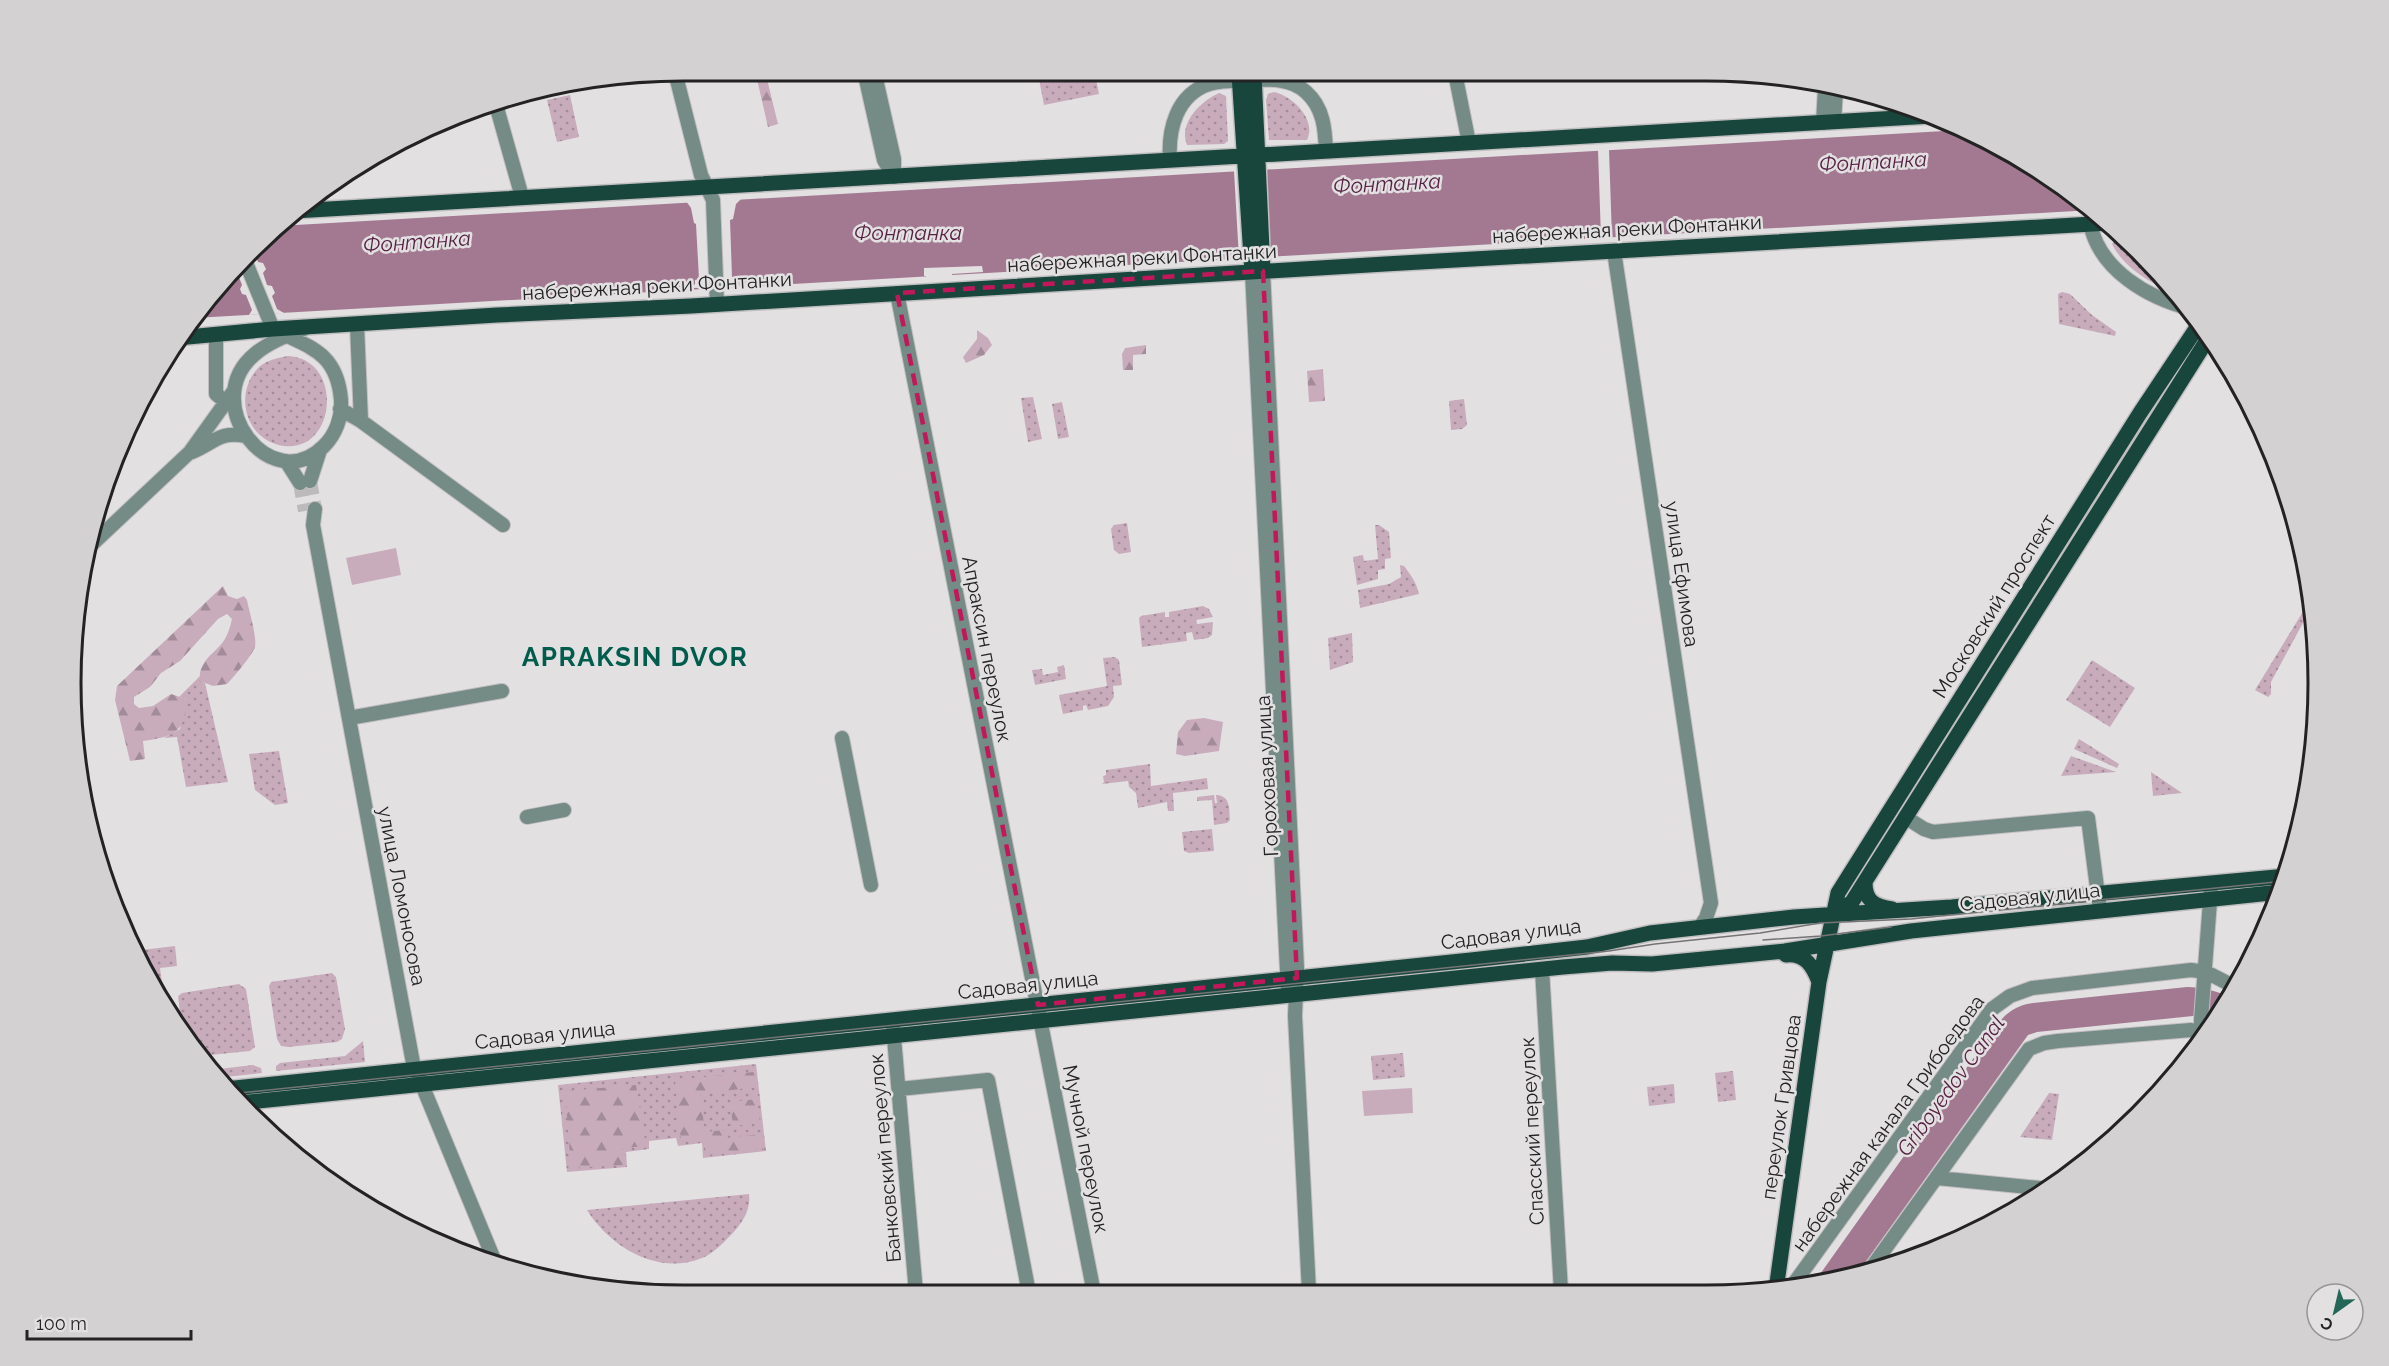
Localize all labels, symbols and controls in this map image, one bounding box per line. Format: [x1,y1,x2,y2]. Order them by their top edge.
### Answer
water label: Фонтанка [1818,146,1928,177]
water label: Фонтанка [1332,168,1442,199]
street label: набережная реки Фонтанки [1492,210,1762,248]
water label: Фонтанка [854,220,962,245]
water label: Фонтанка [362,225,472,258]
street label: набережная реки Фонтанки [1007,239,1277,277]
street label: набережная реки Фонтанки [522,267,792,305]
street label: улица Ефимова [1660,500,1704,648]
street label: Московский проспект [1927,509,2061,702]
street label: Апраксин переулок [957,554,1017,744]
district label: APRAKSIN DVOR [522,642,748,672]
street label: Гороховая улица [1251,695,1283,857]
street label: улица Ломоносова [373,804,431,988]
street label: Садовая улица [1959,878,2101,916]
street label: Садовая улица [1439,913,1583,955]
street label: Садовая улица [957,966,1099,1004]
street label: набережная канала Грибоедова [1787,990,1989,1256]
water label: Griboyedov Canal [1891,1011,2010,1161]
street label: переулок Гривцова [1756,1013,1806,1201]
street label: Садовая улица [474,1016,616,1054]
street label: Спасский переулок [1515,1036,1549,1226]
street label: Банковский переулок [864,1052,906,1264]
street label: Мучной переулок [1058,1063,1114,1235]
north arrow [2305,1282,2365,1342]
scale bar [27,1303,190,1341]
text: 100 m [36,1313,87,1334]
text: С [2317,1313,2337,1335]

